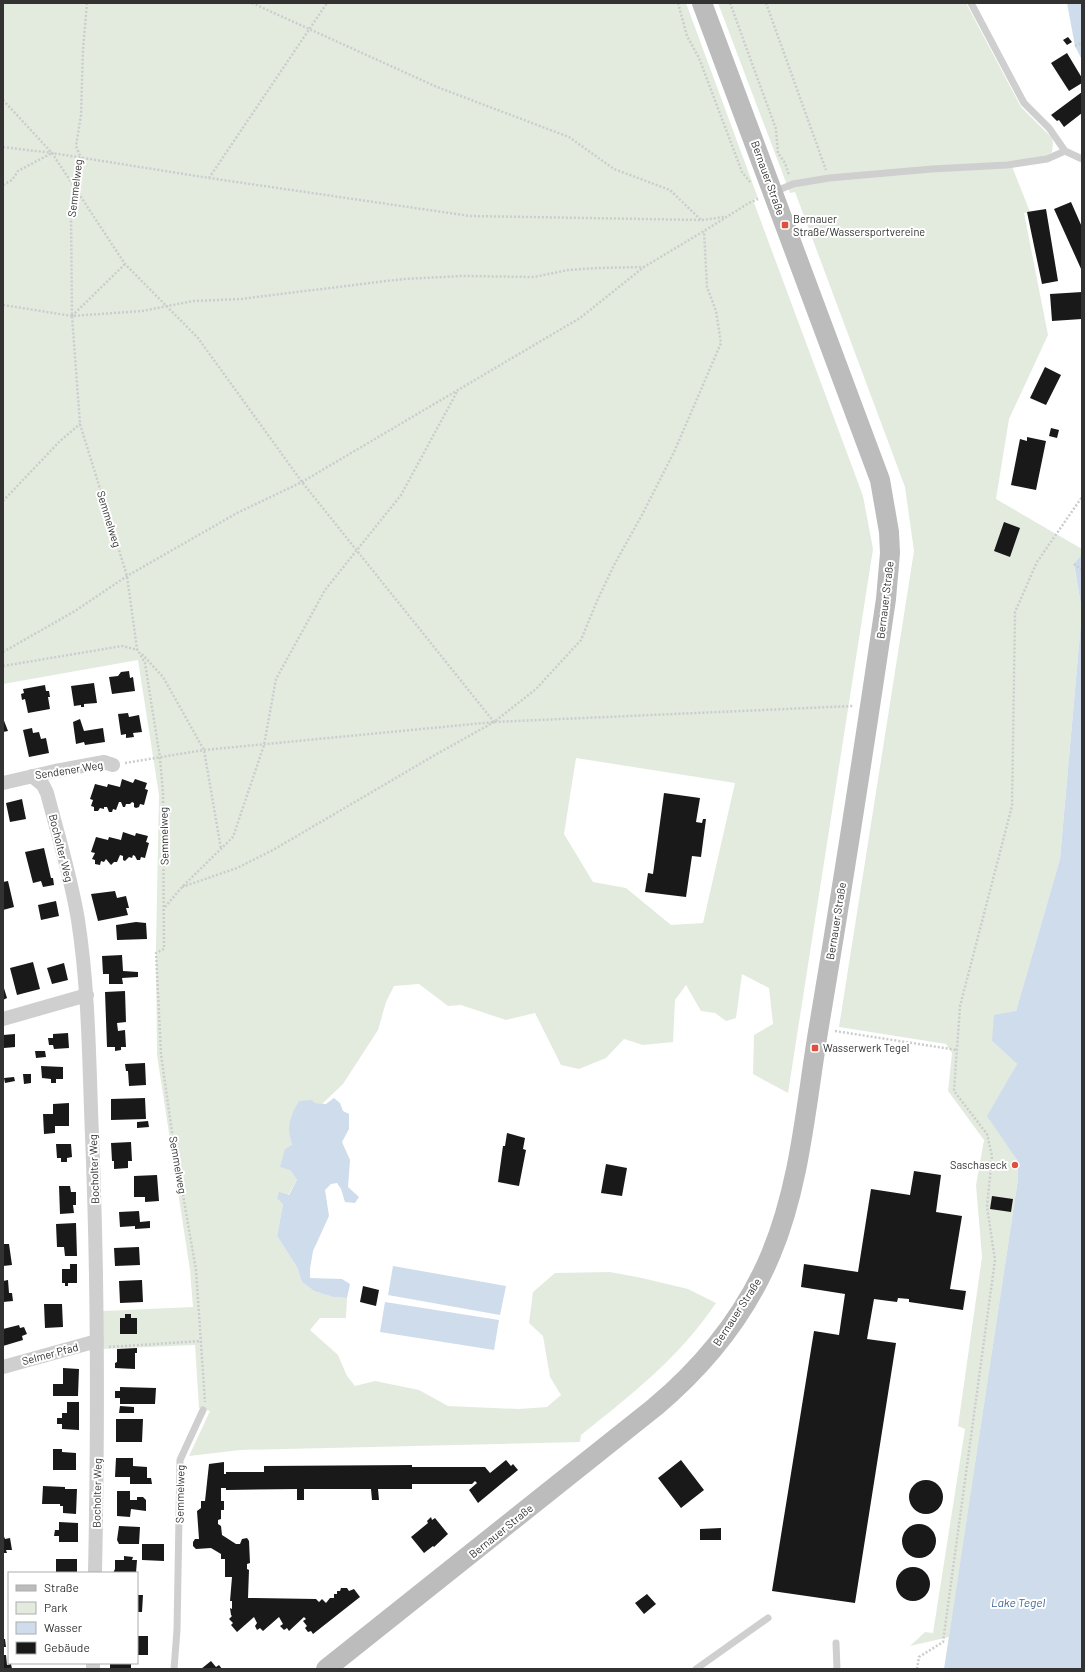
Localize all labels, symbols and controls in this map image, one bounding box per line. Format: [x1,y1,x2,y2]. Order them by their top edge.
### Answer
street label: Bernauer Straße [749,139,788,217]
street label: Semmelweg [64,158,85,218]
place label: Bernauer Straße/Wassersportvereine [793,212,925,238]
marker: Bernauer Straße/Wassersportvereine [780,220,790,230]
street label: Semmelweg [95,489,124,549]
street label: Bernauer Straße [873,560,896,640]
street label: Sendener Weg [34,758,104,781]
street label: Semmelweg [156,807,171,865]
street label: Bocholter Weg [47,812,76,883]
street label: Bernauer Straße [823,881,848,961]
place label: Wasserwerk Tegel [823,1041,909,1054]
marker: Wasserwerk Tegel [810,1043,820,1053]
street label: Bocholter Weg [86,1134,101,1204]
street label: Semmelweg [167,1135,190,1195]
place label: Saschaseck [950,1158,1007,1171]
marker: Saschaseck [1010,1160,1020,1170]
street label: Bernauer Straße [710,1275,763,1348]
street label: Selmer Pfad [20,1340,79,1367]
street label: Bocholter Weg [89,1458,104,1528]
street label: Semmelweg [172,1465,187,1523]
street label: Bernauer Straße [466,1501,535,1560]
legend [8,1572,138,1664]
text: Straße [44,1580,79,1594]
water label: Lake Tegel [991,1595,1045,1609]
text: Park [44,1600,68,1614]
text: Wasser [44,1620,83,1634]
text: Gebäude [44,1640,90,1654]

